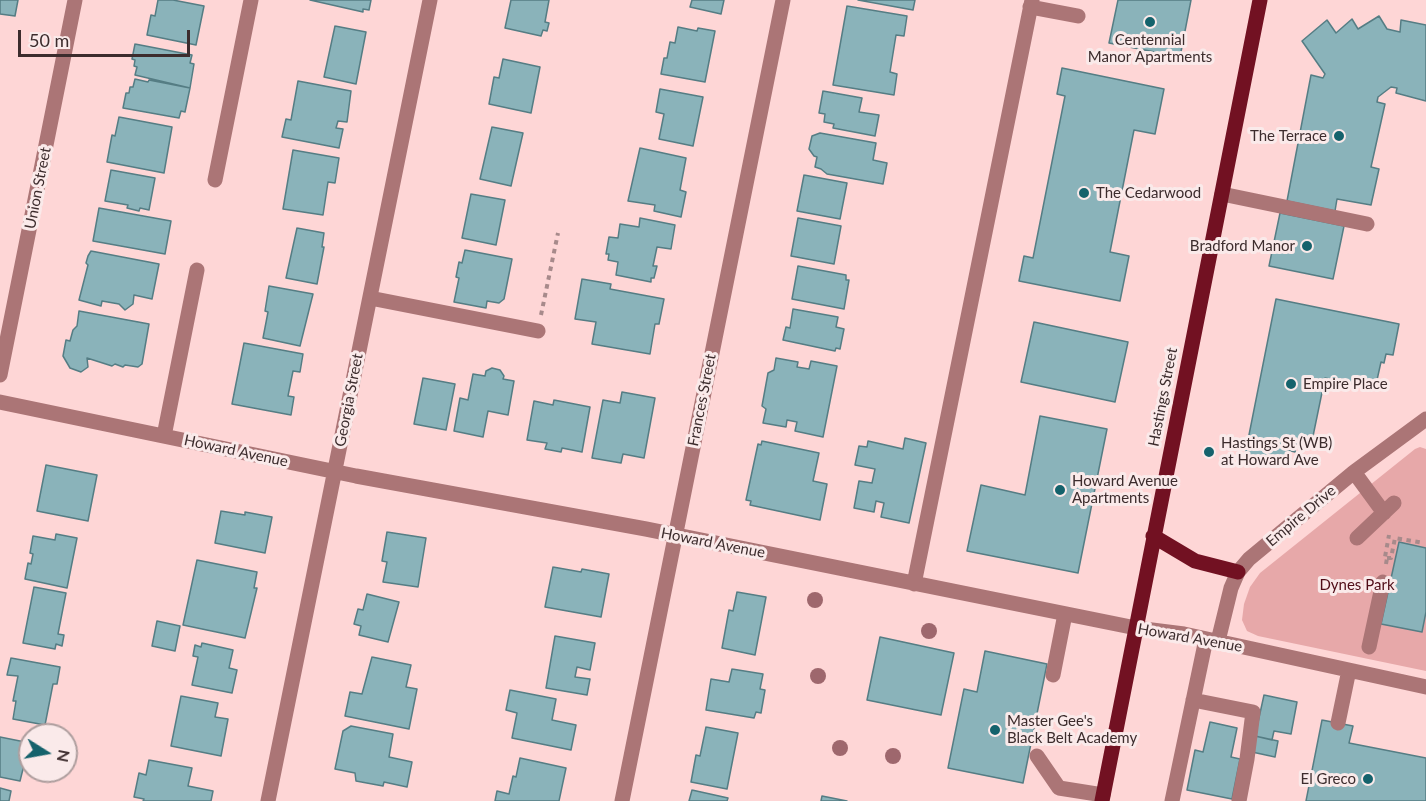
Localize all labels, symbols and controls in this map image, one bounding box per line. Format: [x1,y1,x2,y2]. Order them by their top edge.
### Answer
marker: Centennial Manor Apartments [1143,15,1157,29]
scale bar [21,18,194,56]
text: 50 m [29,29,69,51]
place label: Centennial Manor Apartments [1088,31,1212,66]
place label: The Terrace [1250,127,1327,145]
marker: The Terrace [1332,129,1346,143]
street label: Union Street [21,146,55,230]
place label: The Cedarwood [1096,184,1201,202]
marker: The Cedarwood [1077,186,1091,200]
place label: Bradford Manor [1190,237,1295,255]
marker: Bradford Manor [1300,239,1314,253]
street label: Hastings Street [1145,346,1181,448]
street label: Georgia Street [331,352,367,448]
street label: Frances Street [684,352,720,448]
place label: Empire Place [1303,375,1388,393]
marker: Empire Place [1284,377,1298,391]
street label: Howard Avenue [182,431,290,471]
place label: Hastings St (WB) at Howard Ave [1221,434,1332,469]
marker: Hastings St (WB) at Howard Ave [1202,445,1216,459]
place label: Howard Avenue Apartments [1072,472,1178,507]
street label: Empire Drive [1262,482,1340,550]
marker: Howard Avenue Apartments [1053,483,1067,497]
street label: Howard Avenue [659,524,767,562]
park label: Dynes Park [1319,576,1395,594]
street label: Howard Avenue [1136,620,1244,656]
place label: Master Gee's Black Belt Academy [1007,712,1137,747]
north arrow [18,723,78,783]
marker: Master Gee's Black Belt Academy [988,723,1002,737]
text: N [54,748,75,764]
place label: El Greco [1301,770,1356,788]
marker: El Greco [1361,772,1375,786]

